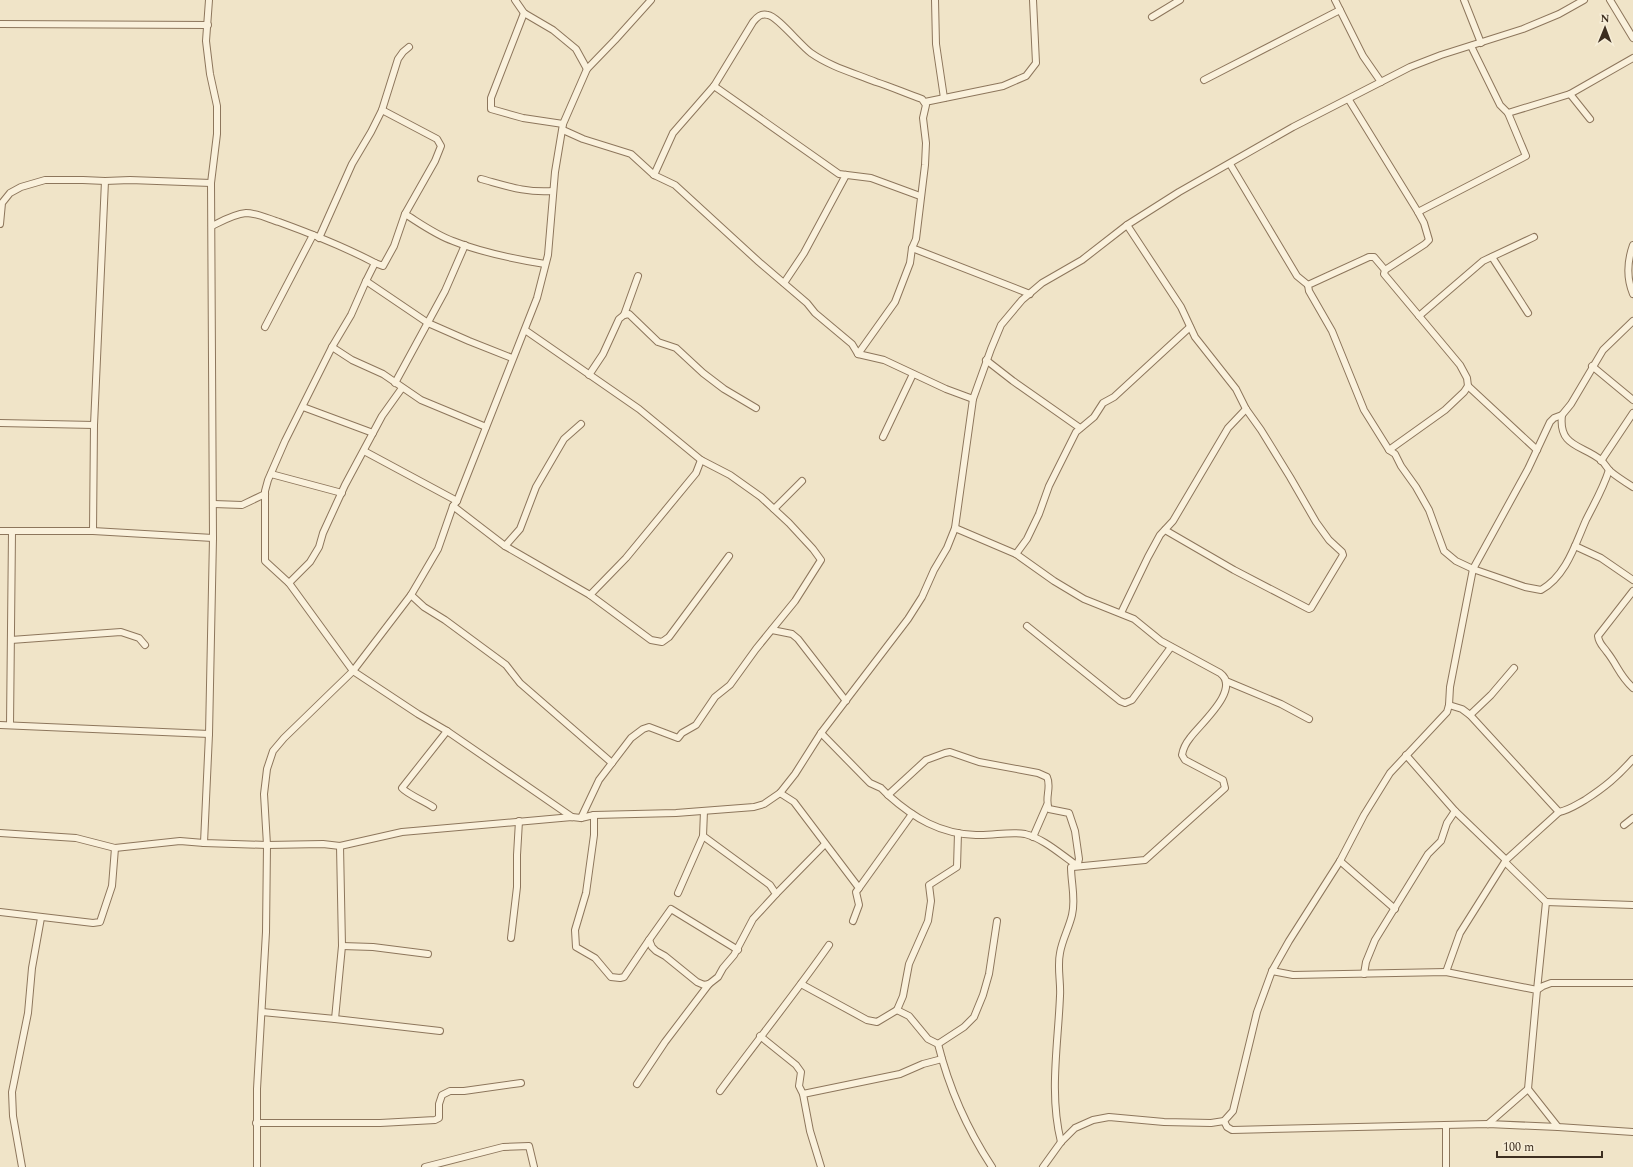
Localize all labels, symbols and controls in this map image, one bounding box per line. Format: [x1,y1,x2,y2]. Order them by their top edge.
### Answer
north arrow [1585,8,1625,48]
text: N [1601,10,1610,27]
scale bar [1497,1133,1602,1159]
text: 100 m [1503,1138,1534,1157]

